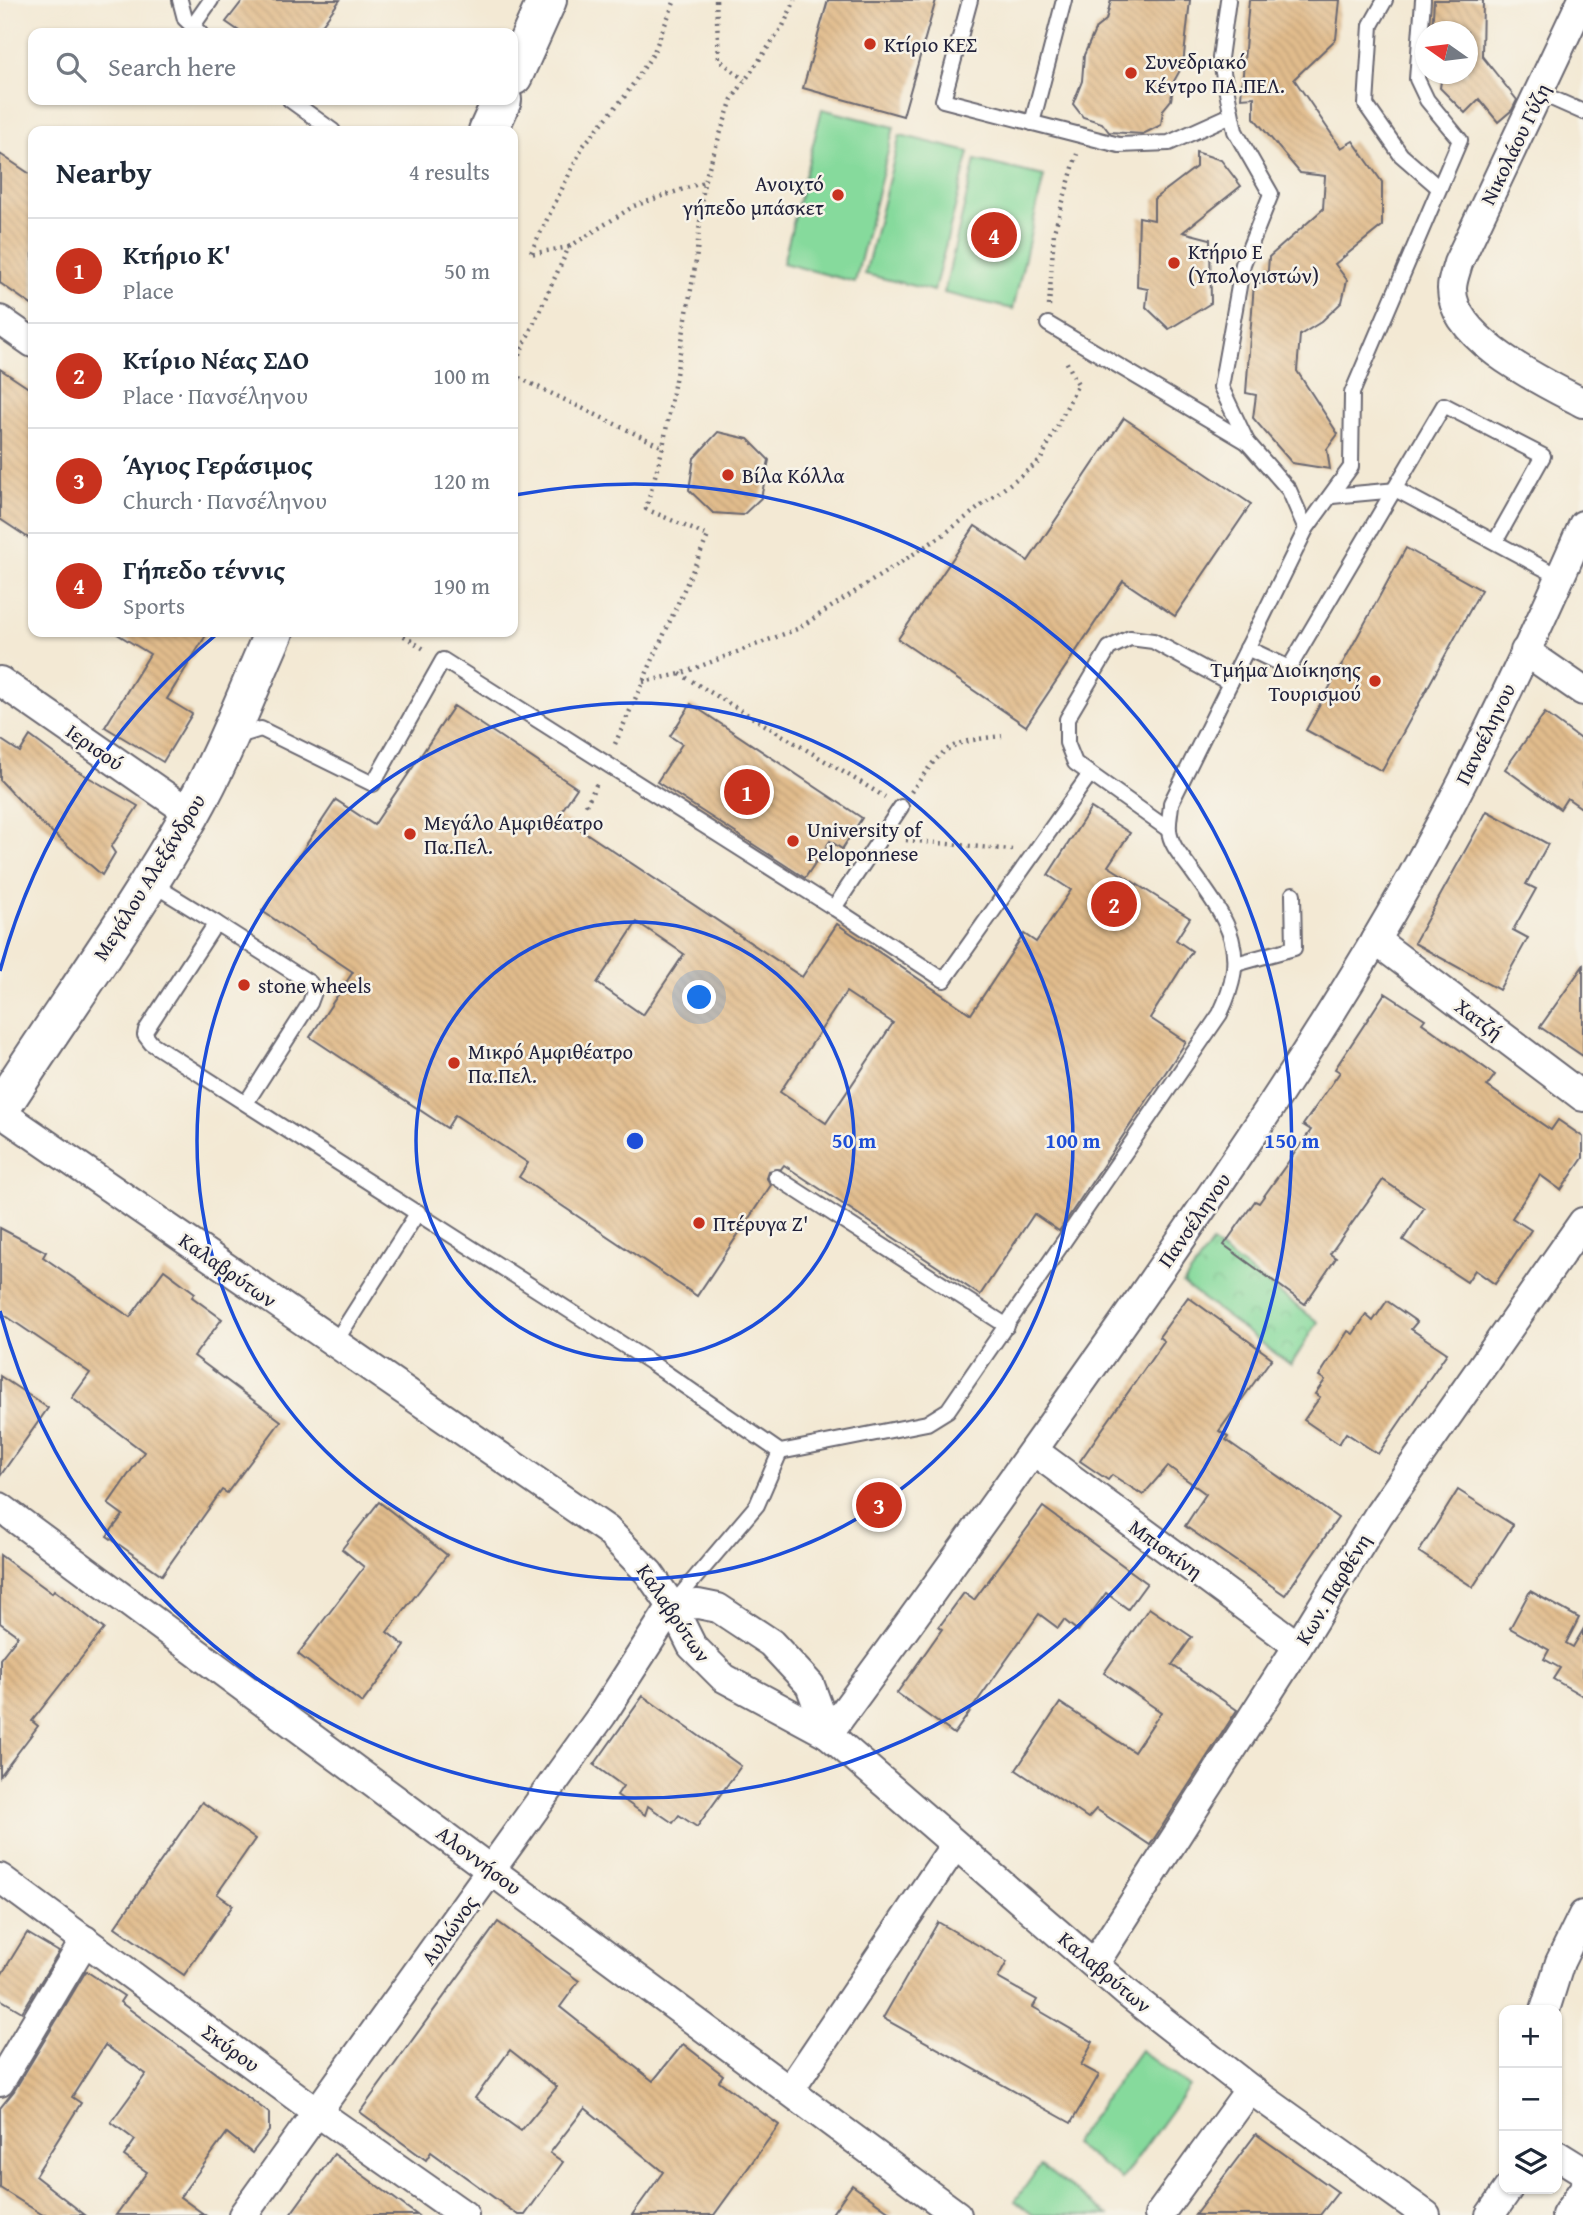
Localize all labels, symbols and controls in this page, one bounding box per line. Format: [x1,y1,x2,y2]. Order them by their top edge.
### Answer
north arrow [1415,21,1478,84]
search box [28,28,518,105]
place label: Κτίριο ΚΕΣ [884,29,977,60]
marker: Κτίριο ΚΕΣ [862,36,878,52]
place label: Συνεδριακό Κέντρο ΠΑ.ΠΕΛ. [1145,46,1285,101]
text: Search here [108,47,236,86]
icon: search [52,48,90,86]
marker: Συνεδριακό Κέντρο ΠΑ.ΠΕΛ. [1123,65,1139,81]
street label: Νικολάου Γύζη [1472,78,1558,210]
text: Nearby [56,150,152,194]
text: 4 results [409,155,490,188]
place label: Ανοιχτό γήπεδο μπάσκετ [682,168,825,223]
marker: Ανοιχτό γήπεδο μπάσκετ [830,187,846,203]
pin: 4 [971,209,1017,261]
text: Κτήριο Κ' [123,235,231,274]
place label: Κτήριο Ε (Υπολογιστών) [1188,236,1319,291]
text: 1 [73,254,85,287]
text: 50 m [444,254,490,287]
marker: Κτήριο Ε (Υπολογιστών) [1166,255,1182,271]
text: Place [123,274,174,307]
text: Κτίριο Νέας ΣΔΟ [123,340,309,379]
text: 2 [73,359,85,392]
text: 100 m [433,359,490,392]
text: Place · Πανσέληνου [123,379,308,412]
text: Άγιος Γεράσιμος [123,445,313,484]
place label: Βίλα Κόλλα [742,460,845,491]
text: 3 [73,464,85,497]
text: 120 m [433,464,490,497]
marker: Βίλα Κόλλα [720,467,736,483]
text: Church · Πανσέληνου [123,484,327,517]
text: Γήπεδο τέννις [123,550,285,589]
text: 4 [73,569,85,602]
text: 190 m [433,569,490,602]
text: Sports [123,589,185,622]
place label: Τμήμα Διοίκησης Τουρισμού [1210,654,1361,709]
marker: Τμήμα Διοίκησης Τουρισμού [1367,673,1383,689]
street label: Πανσέληνου [1447,678,1523,790]
street label: Ιερισού [60,716,130,778]
pin: 1 [724,766,770,818]
street label: Μεγάλου Αλεξάνδρου [85,787,213,966]
place label: Μεγάλο Αμφιθέατρο Πα.Πελ. [424,807,603,862]
place label: University of Peloponnese [807,814,923,869]
marker: Μεγάλο Αμφιθέατρο Πα.Πελ. [402,826,418,842]
marker: University of Peloponnese [785,833,801,849]
pin: 2 [1091,878,1137,930]
place label: stone wheels [258,970,371,1001]
marker: stone wheels [236,977,252,993]
your location [682,980,716,1014]
street label: Χατζή [1448,991,1510,1047]
place label: Μικρό Αμφιθέατρο Πα.Πελ. [468,1036,633,1091]
marker: Μικρό Αμφιθέατρο Πα.Πελ. [446,1055,462,1071]
text: 50 m [832,1125,876,1156]
text: 100 m [1045,1125,1101,1156]
text: 150 m [1264,1125,1320,1156]
centre of rings [623,1129,647,1153]
street label: Πανσέληνου [1150,1166,1238,1274]
place label: Πτέρυγα Ζ' [713,1208,808,1239]
marker: Πτέρυγα Ζ' [691,1215,707,1231]
street label: Καλαβρύτων [173,1225,283,1315]
pin: 3 [856,1479,902,1531]
street label: Μπισκίνη [1123,1512,1209,1586]
street label: Κων. Παρθένη [1288,1527,1378,1651]
street label: Καλαβρύτων [629,1557,719,1669]
street label: Αλοννήσου [430,1818,528,1902]
street label: Αυλώνος [413,1889,485,1971]
street label: Καλαβρύτων [1052,1924,1158,2020]
map controls [1499,2005,1562,2194]
button: + [1499,2005,1562,2068]
street label: Σκύρου [196,2016,266,2080]
button: − [1499,2068,1562,2131]
button: layers [1499,2131,1562,2194]

